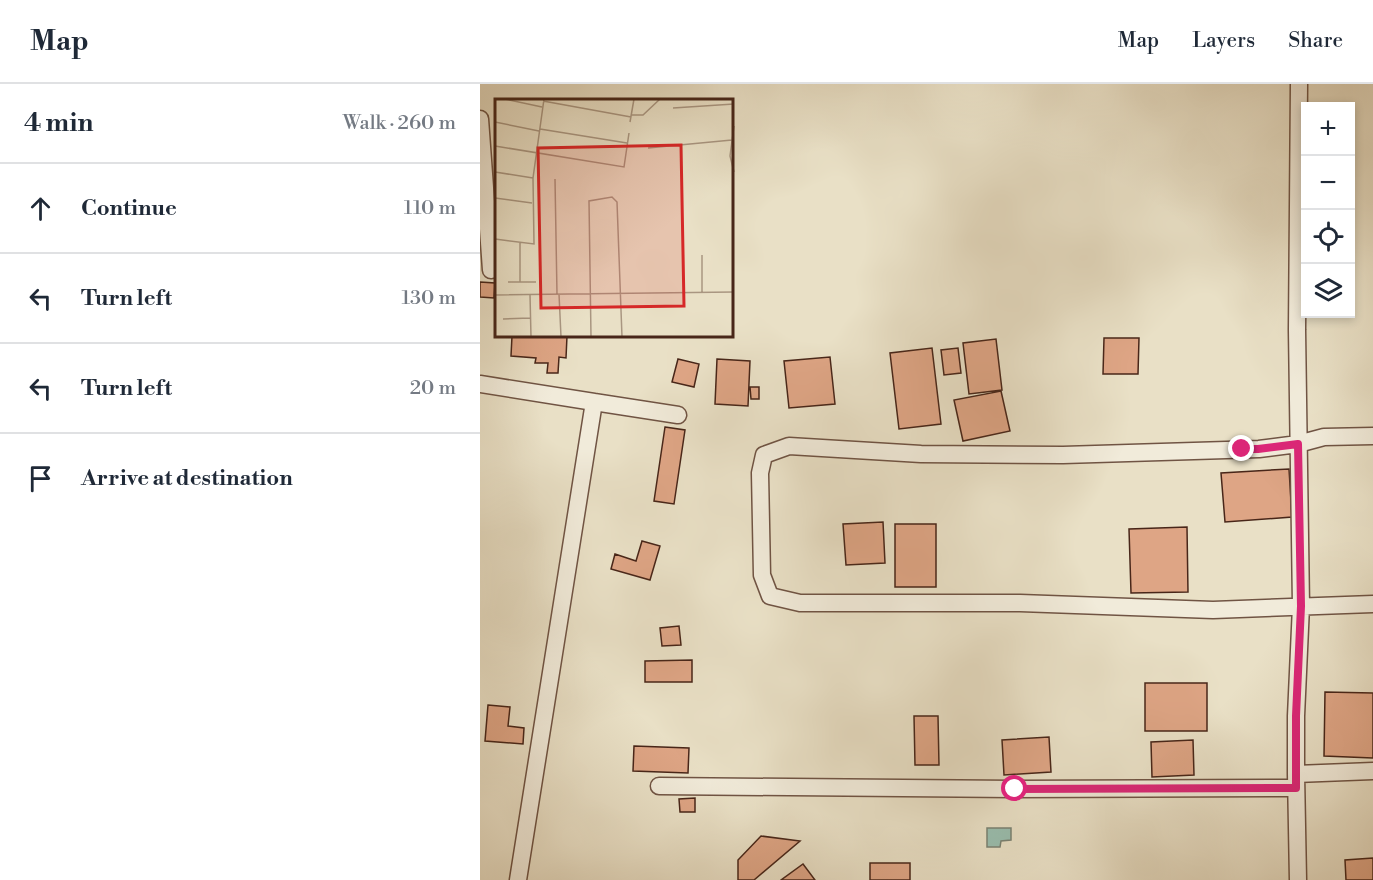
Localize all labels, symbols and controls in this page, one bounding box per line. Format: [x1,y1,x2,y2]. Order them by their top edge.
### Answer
text: Map [30,24,89,59]
text: Map [1118,28,1159,54]
text: Layers [1192,28,1255,54]
text: Share [1288,28,1343,54]
inset map [495,99,734,338]
map controls [1301,102,1355,318]
button: + [1301,102,1355,156]
text: 4 min [24,107,94,139]
text: Walk · 260 m [343,111,456,136]
button: − [1301,156,1355,210]
icon: ahead [24,192,57,225]
text: Continue [81,195,177,222]
text: 110 m [404,196,456,221]
button: locate [1301,210,1355,264]
button: layers [1301,264,1355,318]
icon: left [24,282,57,315]
text: Turn left [81,285,172,312]
text: 130 m [401,286,456,311]
icon: left [24,372,57,405]
text: Turn left [81,375,172,402]
text: 20 m [410,376,456,401]
route end [1228,435,1254,461]
icon: arrive [24,462,57,495]
text: Arrive at destination [81,465,293,492]
route start [1001,775,1027,801]

